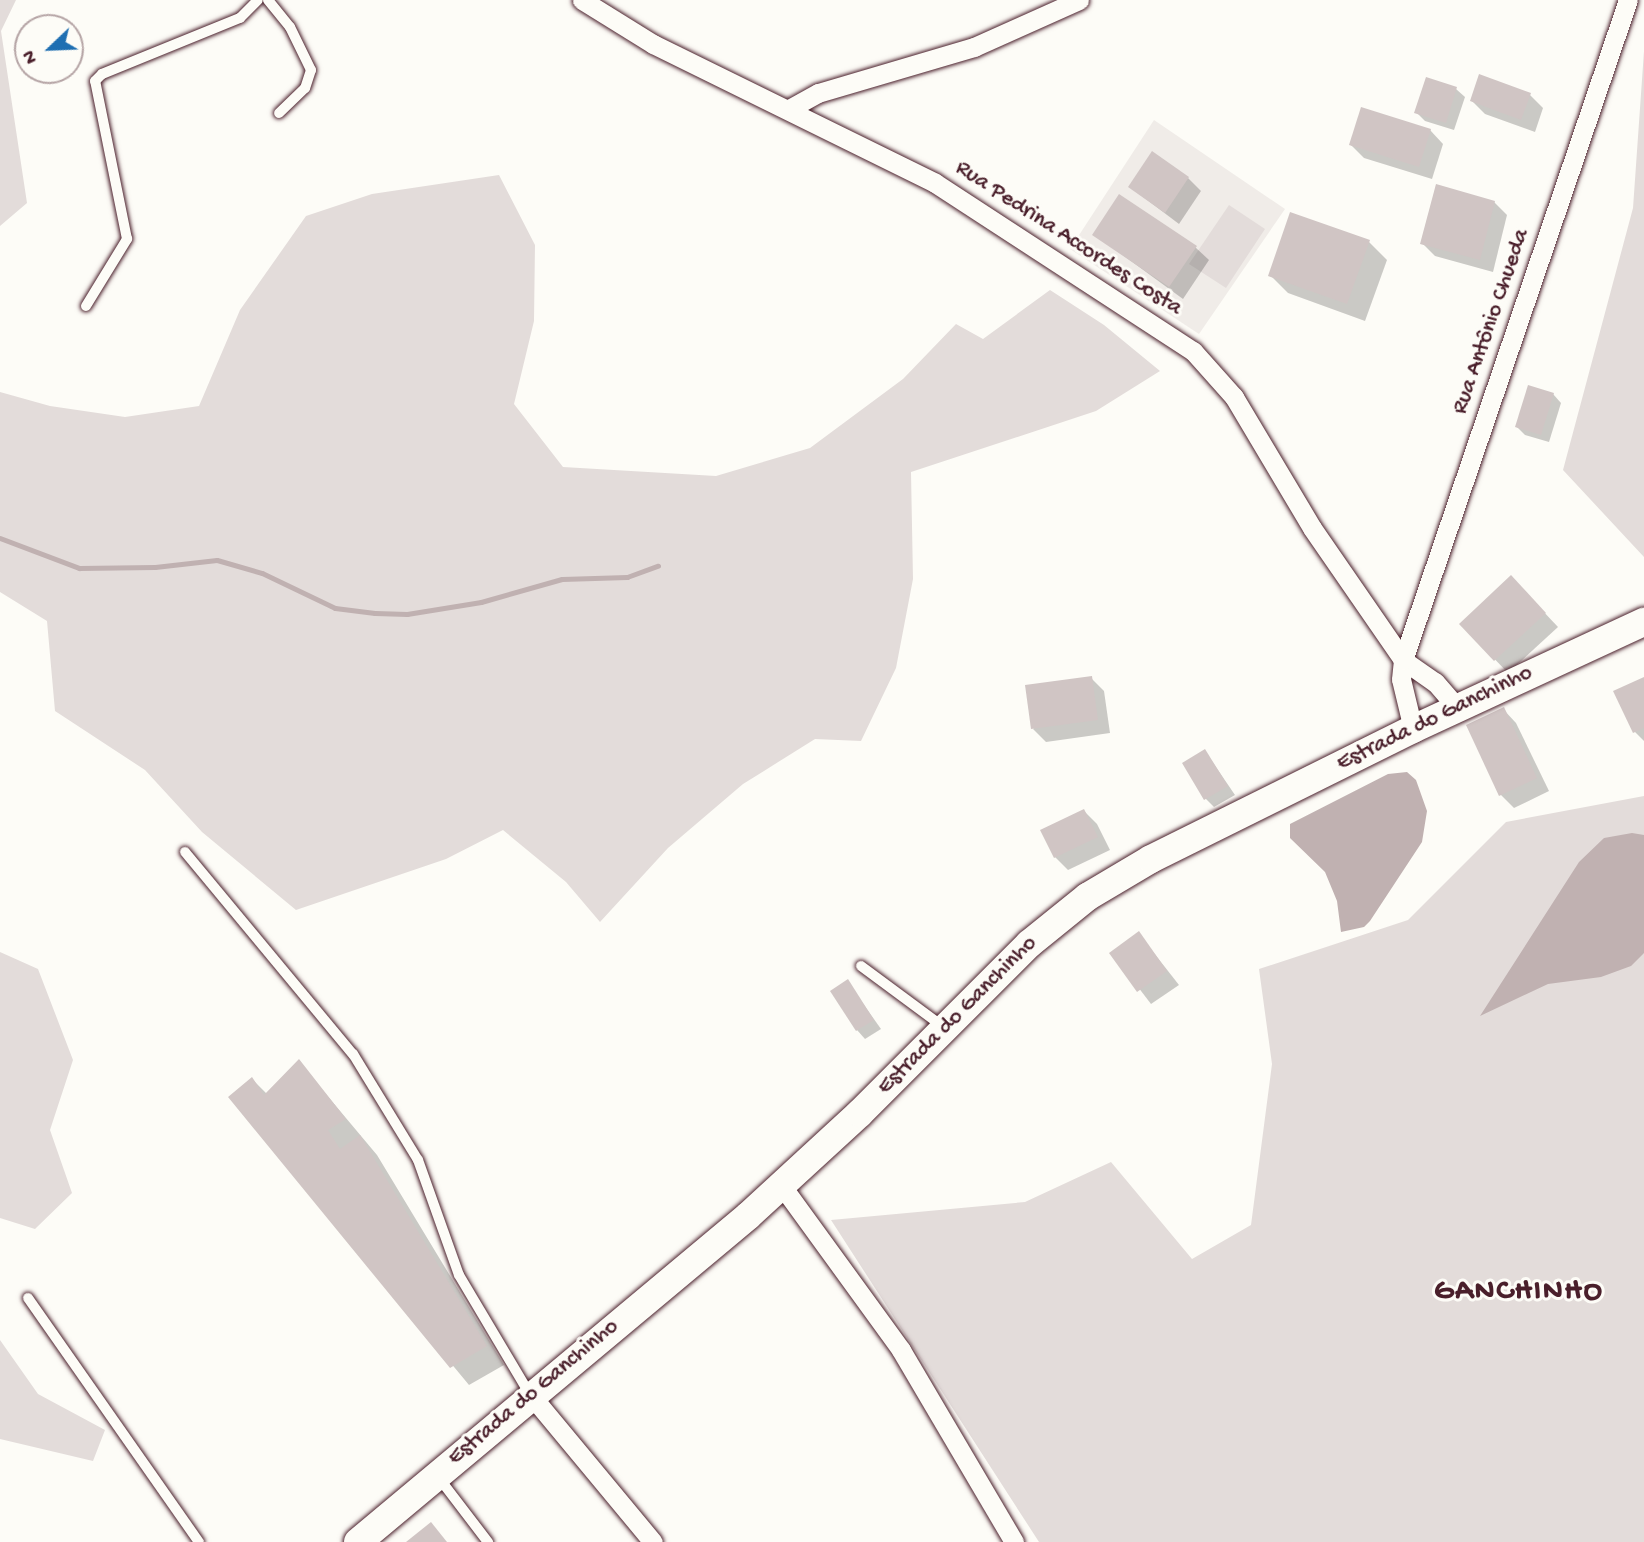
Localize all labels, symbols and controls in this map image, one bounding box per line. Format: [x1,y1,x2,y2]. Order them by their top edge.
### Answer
north arrow [14,14,84,84]
text: N [18,46,44,67]
street label: Rua Pedrina Accordes Costa [949,155,1187,323]
street label: Rua Antônio Chueda [1447,226,1537,418]
street label: Estrada do Ganchinho [1333,660,1537,778]
street label: Estrada do Ganchinho [872,930,1044,1102]
district label: GANCHINHO [1435,1275,1603,1311]
street label: Estrada do Ganchinho [443,1314,625,1472]

